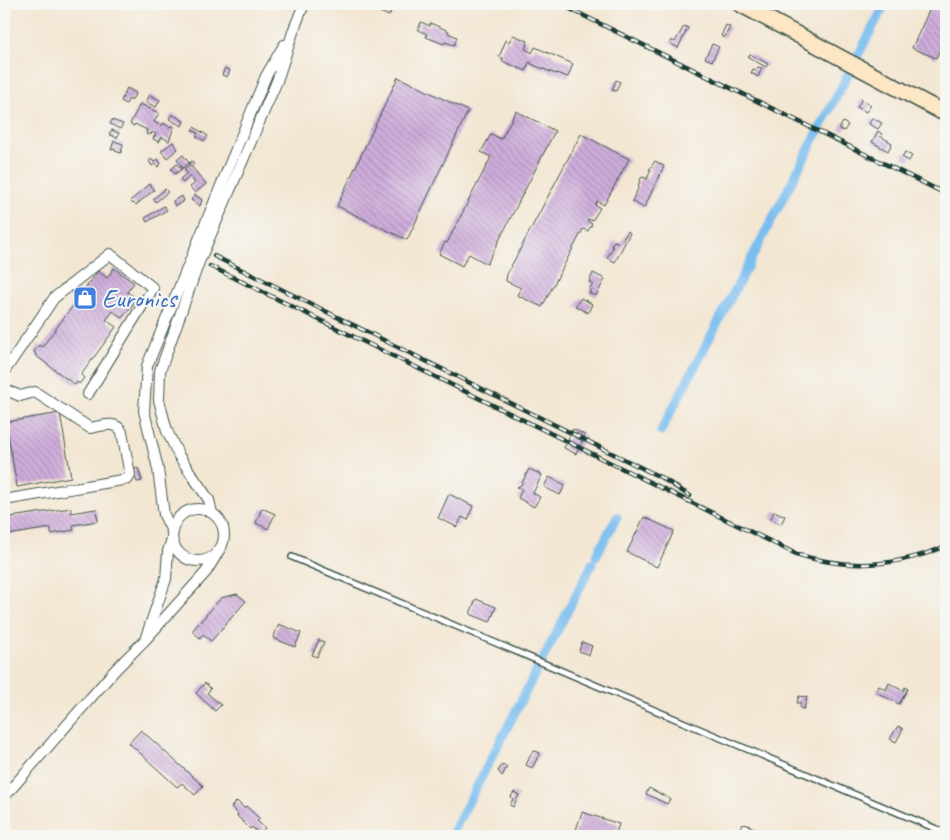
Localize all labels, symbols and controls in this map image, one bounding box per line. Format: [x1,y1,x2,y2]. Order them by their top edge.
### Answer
place label: Euronics [102,283,179,315]
shop icon: Euronics [72,285,98,311]

